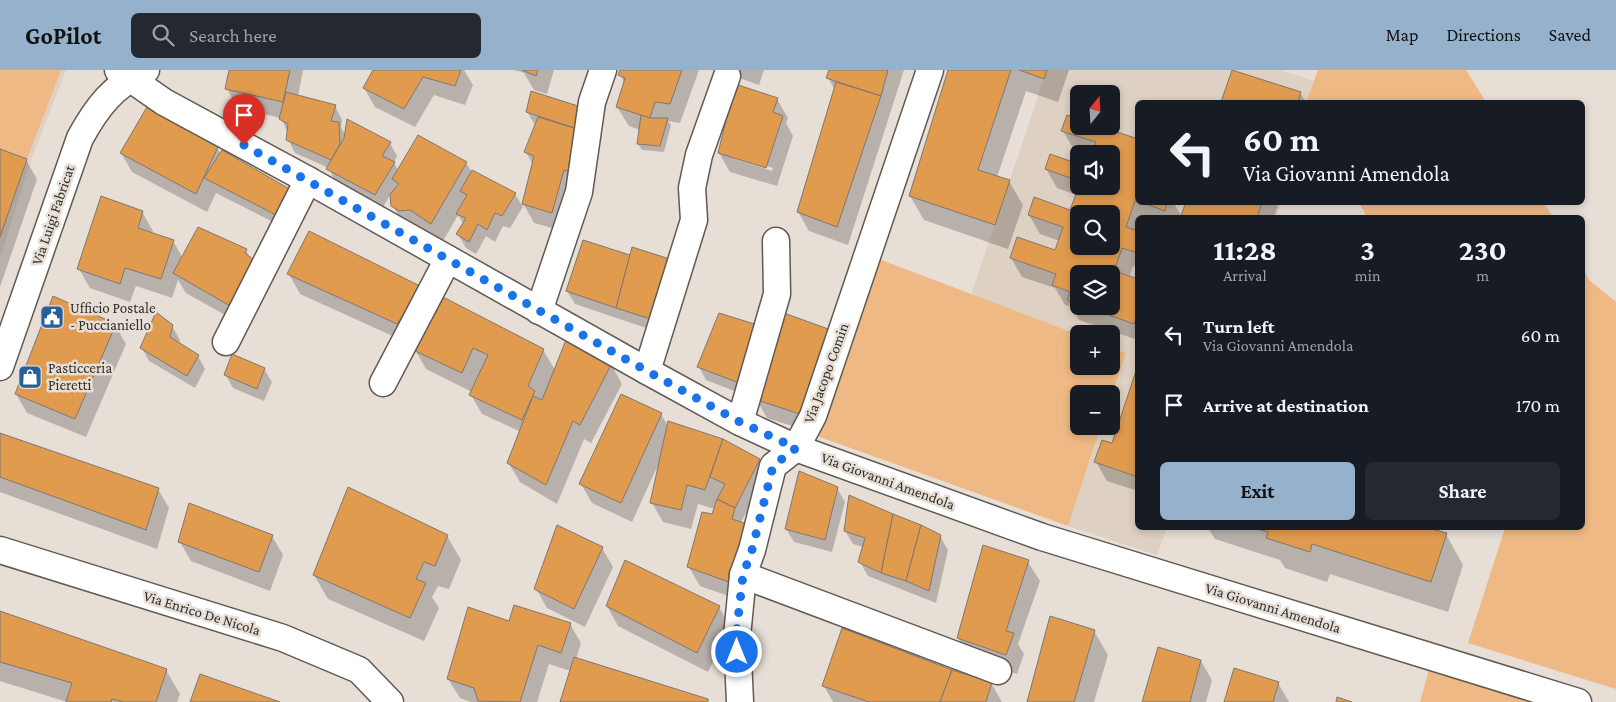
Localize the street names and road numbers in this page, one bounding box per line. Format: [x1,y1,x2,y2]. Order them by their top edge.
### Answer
street label: Via Luigi Fabricat [28,162,79,267]
street label: Via Jacopo Comin [800,321,852,426]
street label: Via Giovanni Amendola [819,449,957,513]
street label: Via Giovanni Amendola [1203,580,1343,636]
street label: Via Enrico De Nicola [142,588,263,638]

